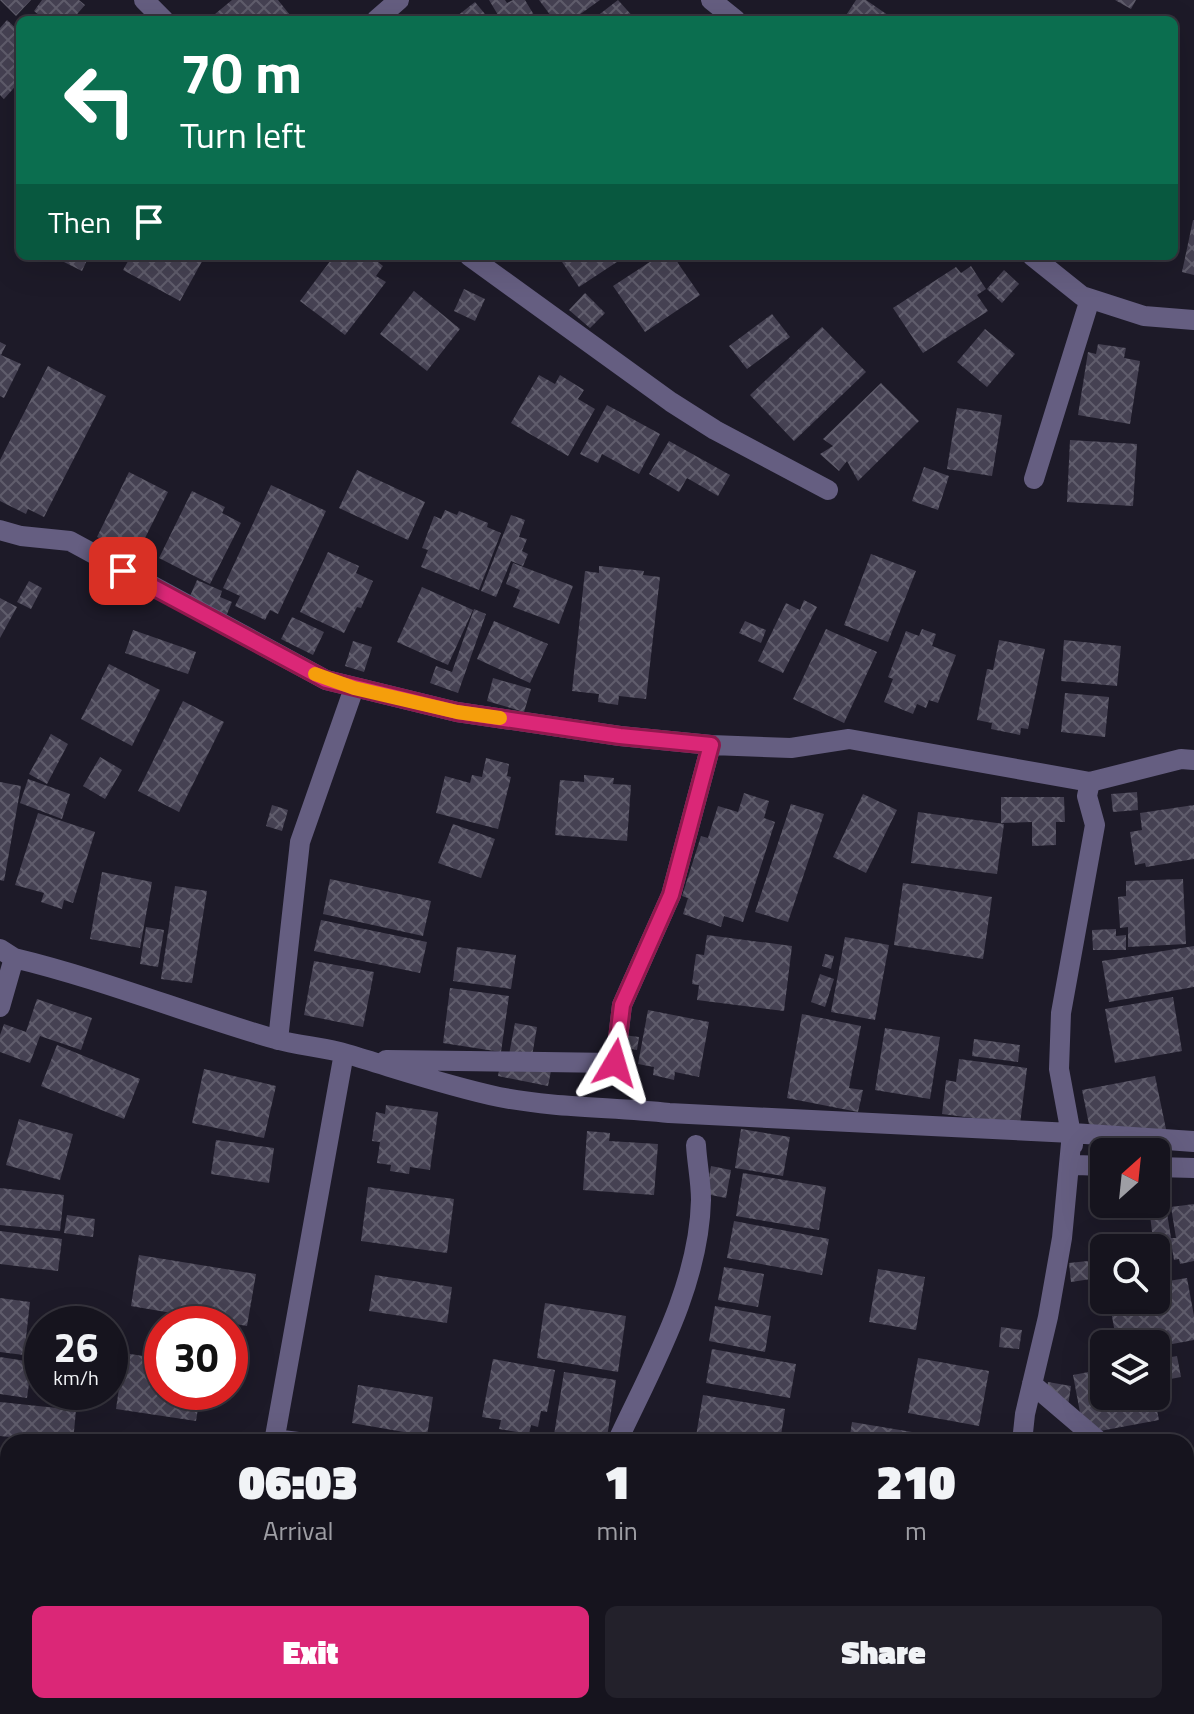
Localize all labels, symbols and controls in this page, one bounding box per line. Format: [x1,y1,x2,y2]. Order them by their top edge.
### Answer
text: 70 m [180,30,302,115]
icon: left [48,48,152,152]
text: Turn left [180,107,306,162]
text: Then [48,199,111,245]
icon: arrive [127,200,171,244]
pin [89,537,157,605]
icon: arrive [101,549,145,593]
position arrow [573,1021,657,1105]
north arrow [1090,1138,1170,1218]
map controls [1090,1138,1170,1410]
button: search [1090,1234,1170,1314]
speed limit sign: 30 [144,1306,248,1410]
text: 26 [54,1317,98,1378]
button: layers [1090,1330,1170,1410]
text: km/h [53,1362,99,1393]
text: 06:03 [238,1445,358,1518]
text: 1 [604,1445,630,1518]
text: 210 [876,1445,956,1518]
text: Arrival [263,1511,333,1550]
text: min [596,1511,638,1550]
text: m [905,1511,927,1550]
button: Exit [32,1606,589,1698]
button: Share [605,1606,1162,1698]

